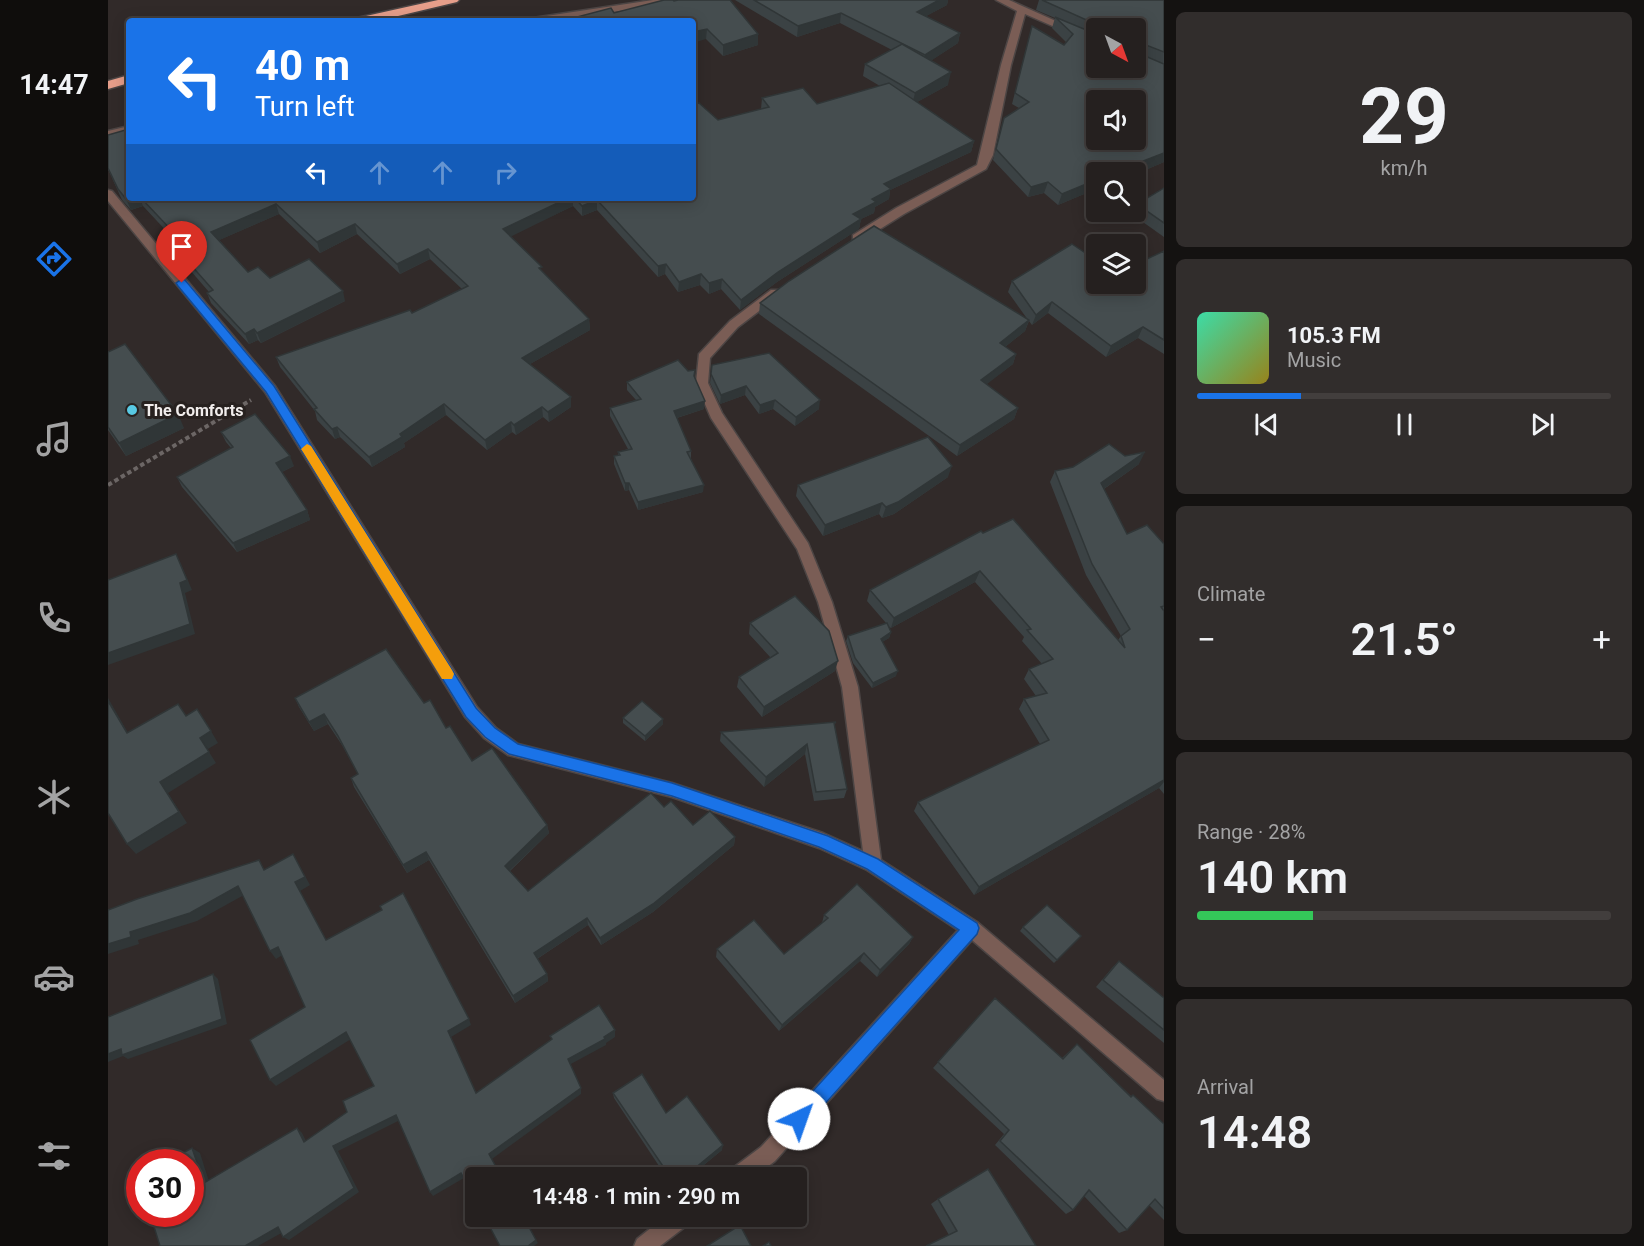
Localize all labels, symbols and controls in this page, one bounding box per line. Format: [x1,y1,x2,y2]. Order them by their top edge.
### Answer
north arrow [1086,18,1146,78]
map controls [1086,18,1146,294]
text: 40 m [255,41,350,90]
icon: left [156,42,234,120]
text: 14:47 [19,69,89,101]
text: 29 [1359,71,1449,162]
button: sound [1086,90,1146,150]
text: Turn left [255,91,355,123]
icon: left [300,156,333,189]
icon: ahead [363,156,396,189]
icon: ahead [426,156,459,189]
icon: right [489,156,522,189]
text: km/h [1381,156,1427,180]
button: search [1086,162,1146,222]
pin [156,221,207,283]
icon: arrive [165,230,198,263]
button: layers [1086,234,1146,294]
icon: directions [33,238,75,280]
text: 105.3 FM [1287,323,1381,348]
text: Music [1287,348,1341,372]
place label: The Comforts [144,401,244,420]
marker: The Comforts [125,403,139,417]
icon: previous [1250,408,1283,441]
icon: pause [1388,408,1421,441]
icon: next [1526,408,1559,441]
icon: music [33,418,75,460]
text: Climate [1197,582,1265,606]
icon: phone [33,597,75,639]
text: 21.5° [1350,613,1458,666]
text: − [1197,620,1216,659]
text: + [1592,620,1611,659]
icon: climate [33,776,75,818]
text: Range · 28% [1197,820,1305,844]
text: 140 km [1197,851,1348,904]
icon: car [33,956,75,998]
text: Arrival [1197,1075,1254,1099]
position arrow [767,1087,831,1151]
text: 14:48 [1197,1106,1312,1159]
icon: filters [33,1135,75,1177]
speed limit sign: 30 [126,1149,204,1227]
text: 14:48 · 1 min · 290 m [532,1184,740,1209]

